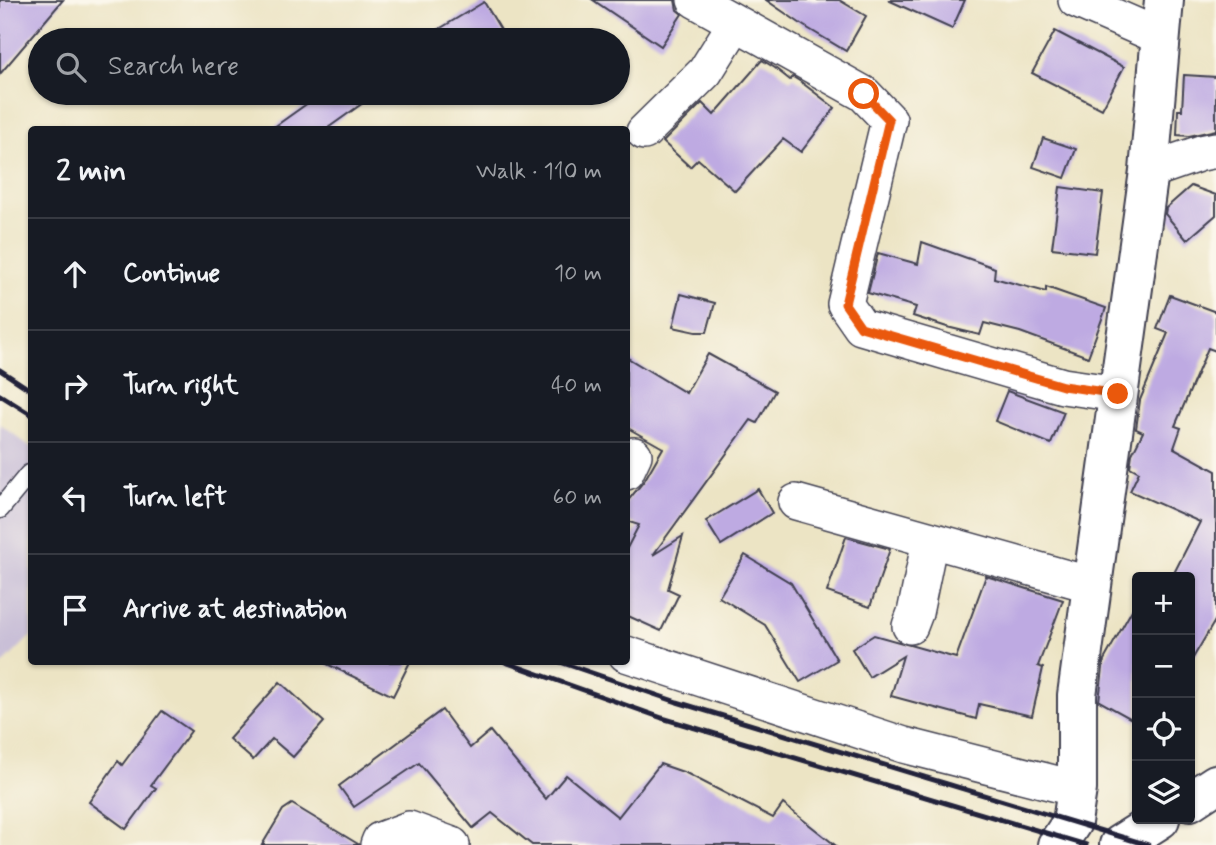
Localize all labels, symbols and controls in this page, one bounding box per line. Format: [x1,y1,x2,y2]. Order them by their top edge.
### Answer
search box [28,28,630,105]
icon: search [52,48,90,86]
text: Search here [108,50,239,84]
route start [848,78,879,109]
text: 2 min [56,152,126,191]
text: Walk · 110 m [476,157,602,187]
icon: ahead [56,255,94,293]
text: Continue [123,257,220,291]
text: 10 m [554,259,602,289]
icon: right [56,367,94,405]
text: Turn right [123,369,239,403]
text: 40 m [551,371,602,401]
route end [1102,378,1133,409]
icon: left [56,479,94,517]
text: Turn left [123,481,227,515]
text: 60 m [553,483,602,513]
map controls [1132,572,1195,824]
button: + [1132,572,1195,635]
icon: arrive [56,591,94,629]
text: Arrive at destination [123,593,347,627]
button: − [1132,635,1195,698]
button: locate [1132,698,1195,761]
button: layers [1132,761,1195,824]

